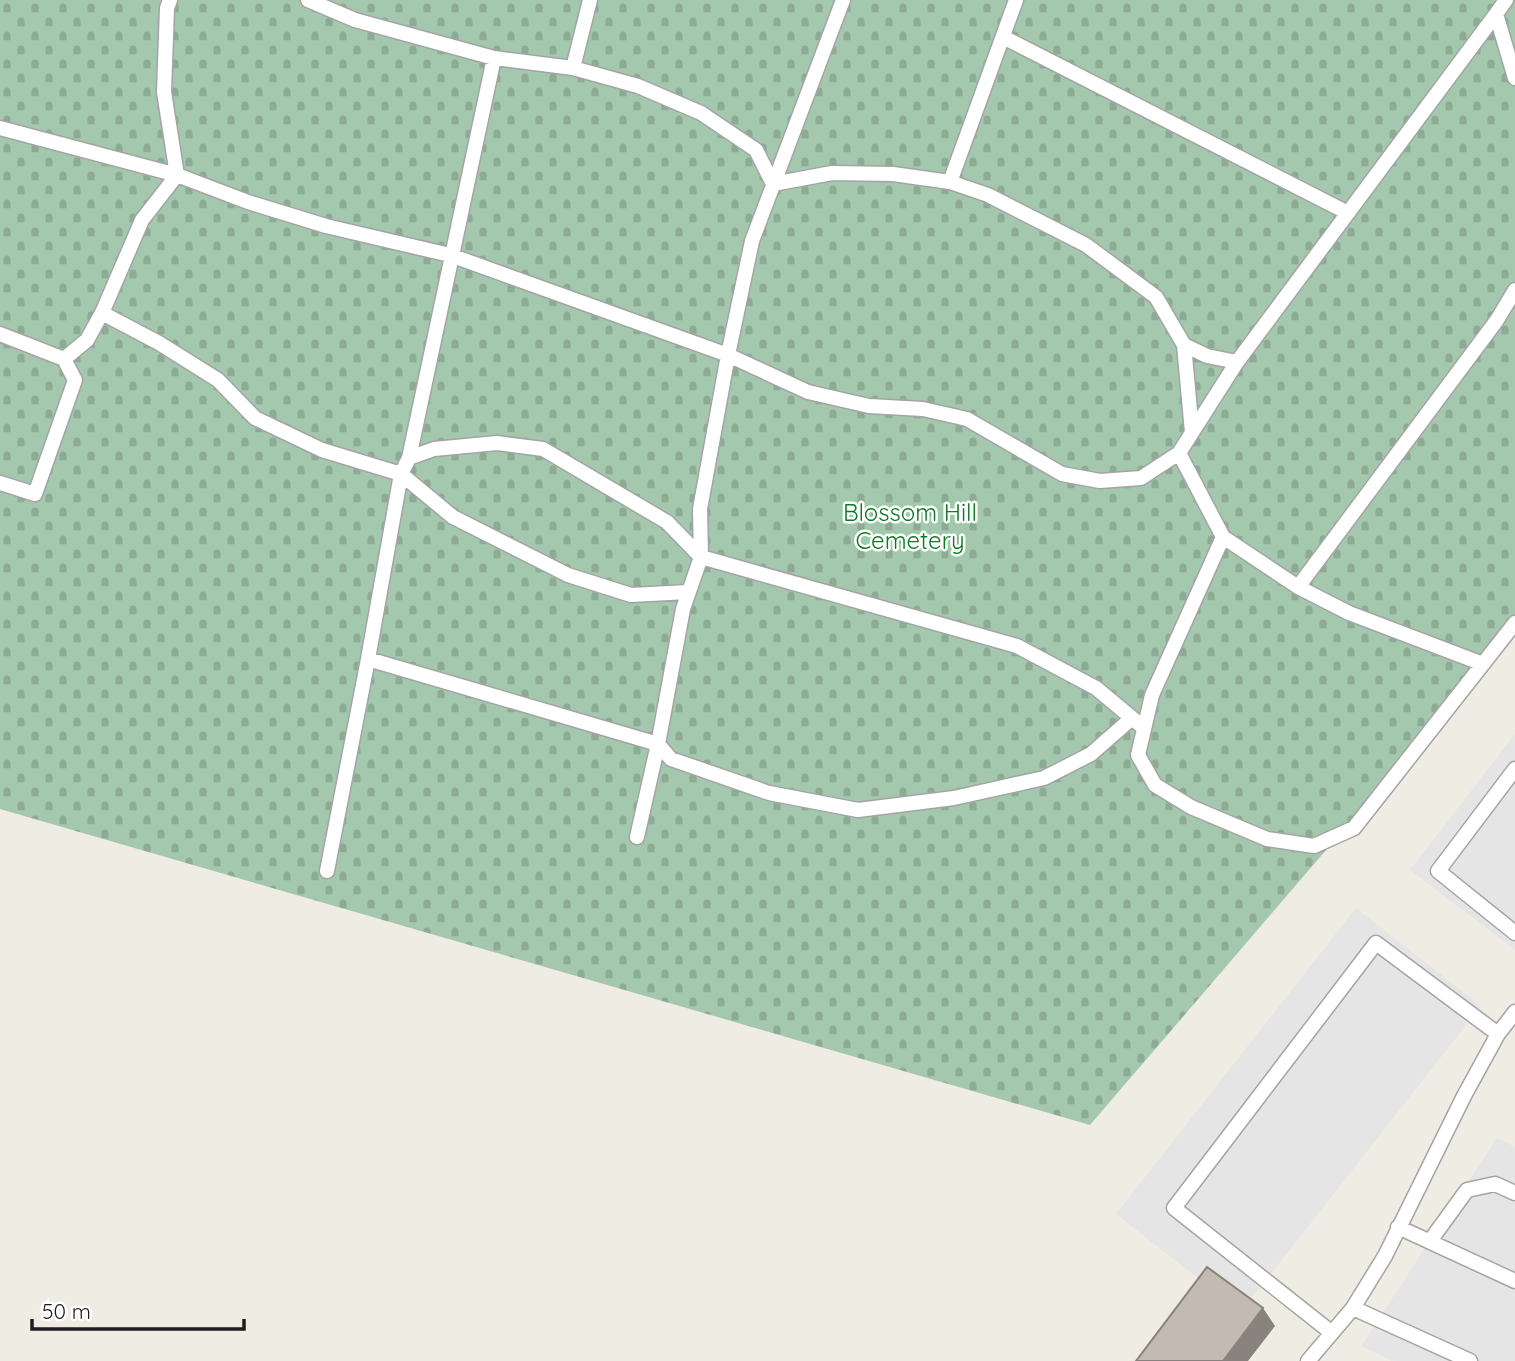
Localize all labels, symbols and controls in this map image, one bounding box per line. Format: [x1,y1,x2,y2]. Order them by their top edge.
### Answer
park label: Blossom Hill Cemetery [843,497,977,555]
scale bar [32,1288,243,1332]
text: 50 m [42,1298,91,1324]

